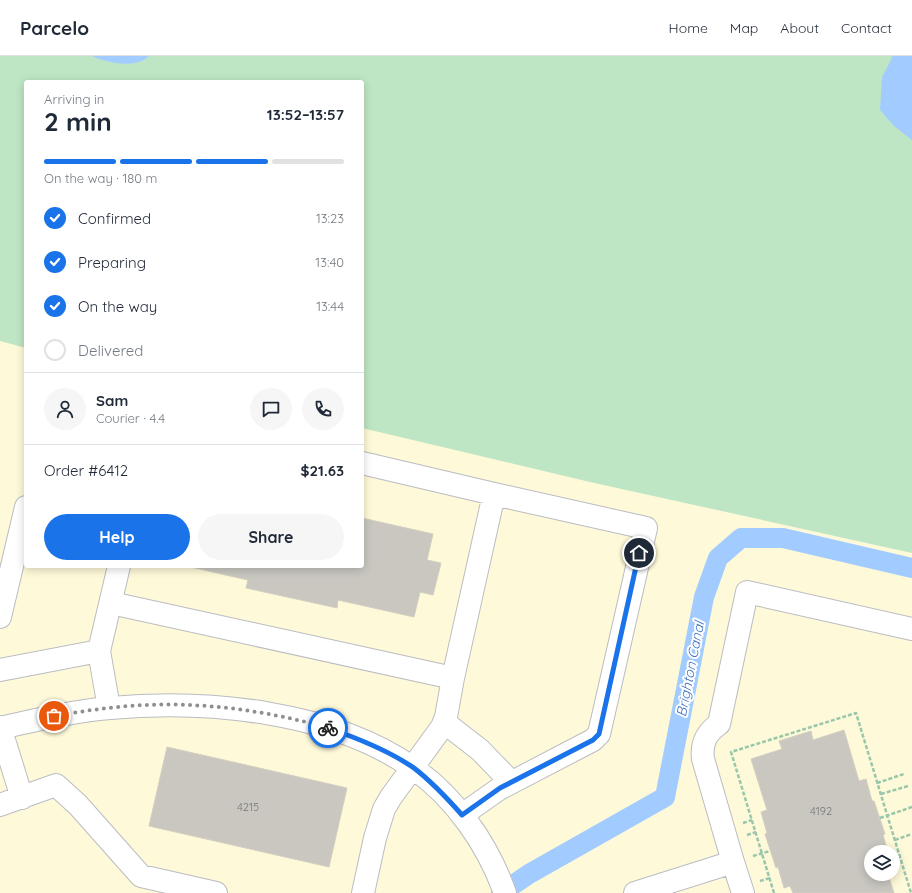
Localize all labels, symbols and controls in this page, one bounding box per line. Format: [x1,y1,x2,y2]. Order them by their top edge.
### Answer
text: Parcelo [20,16,89,40]
text: Home [669,19,708,37]
text: Map [730,19,758,37]
text: About [780,19,819,37]
text: Contact [841,19,892,37]
text: Arriving in [44,91,104,107]
text: 2 min [44,105,112,138]
text: 13:52–13:57 [267,105,344,124]
text: On the way · 180 m [44,170,157,186]
icon: check [44,207,66,229]
text: Confirmed [78,209,151,228]
text: 13:23 [316,210,344,226]
icon: check [44,251,66,273]
text: Preparing [78,253,146,272]
text: 13:40 [315,254,344,270]
icon: check [44,295,66,317]
text: On the way [78,297,157,316]
text: 13:44 [316,298,344,314]
text: Delivered [78,341,143,360]
button: person [44,388,86,430]
button: chat [250,388,292,430]
button: phone [302,388,344,430]
text: Sam [96,391,128,410]
text: Courier · 4.4 [96,410,165,426]
text: Order #6412 [44,461,128,480]
text: $21.63 [301,461,344,480]
button: Help [44,514,190,560]
button: Share [198,514,344,560]
pin [622,536,656,570]
icon: home [628,542,650,564]
water label: Brighton Canal [672,618,708,718]
pin [37,699,71,733]
icon: bag [43,705,65,727]
courier [308,708,348,748]
icon: bike [317,717,339,739]
house number: 4215 [237,800,259,814]
house number: 4192 [810,804,832,818]
map controls [864,845,900,881]
button: layers [864,845,900,881]

